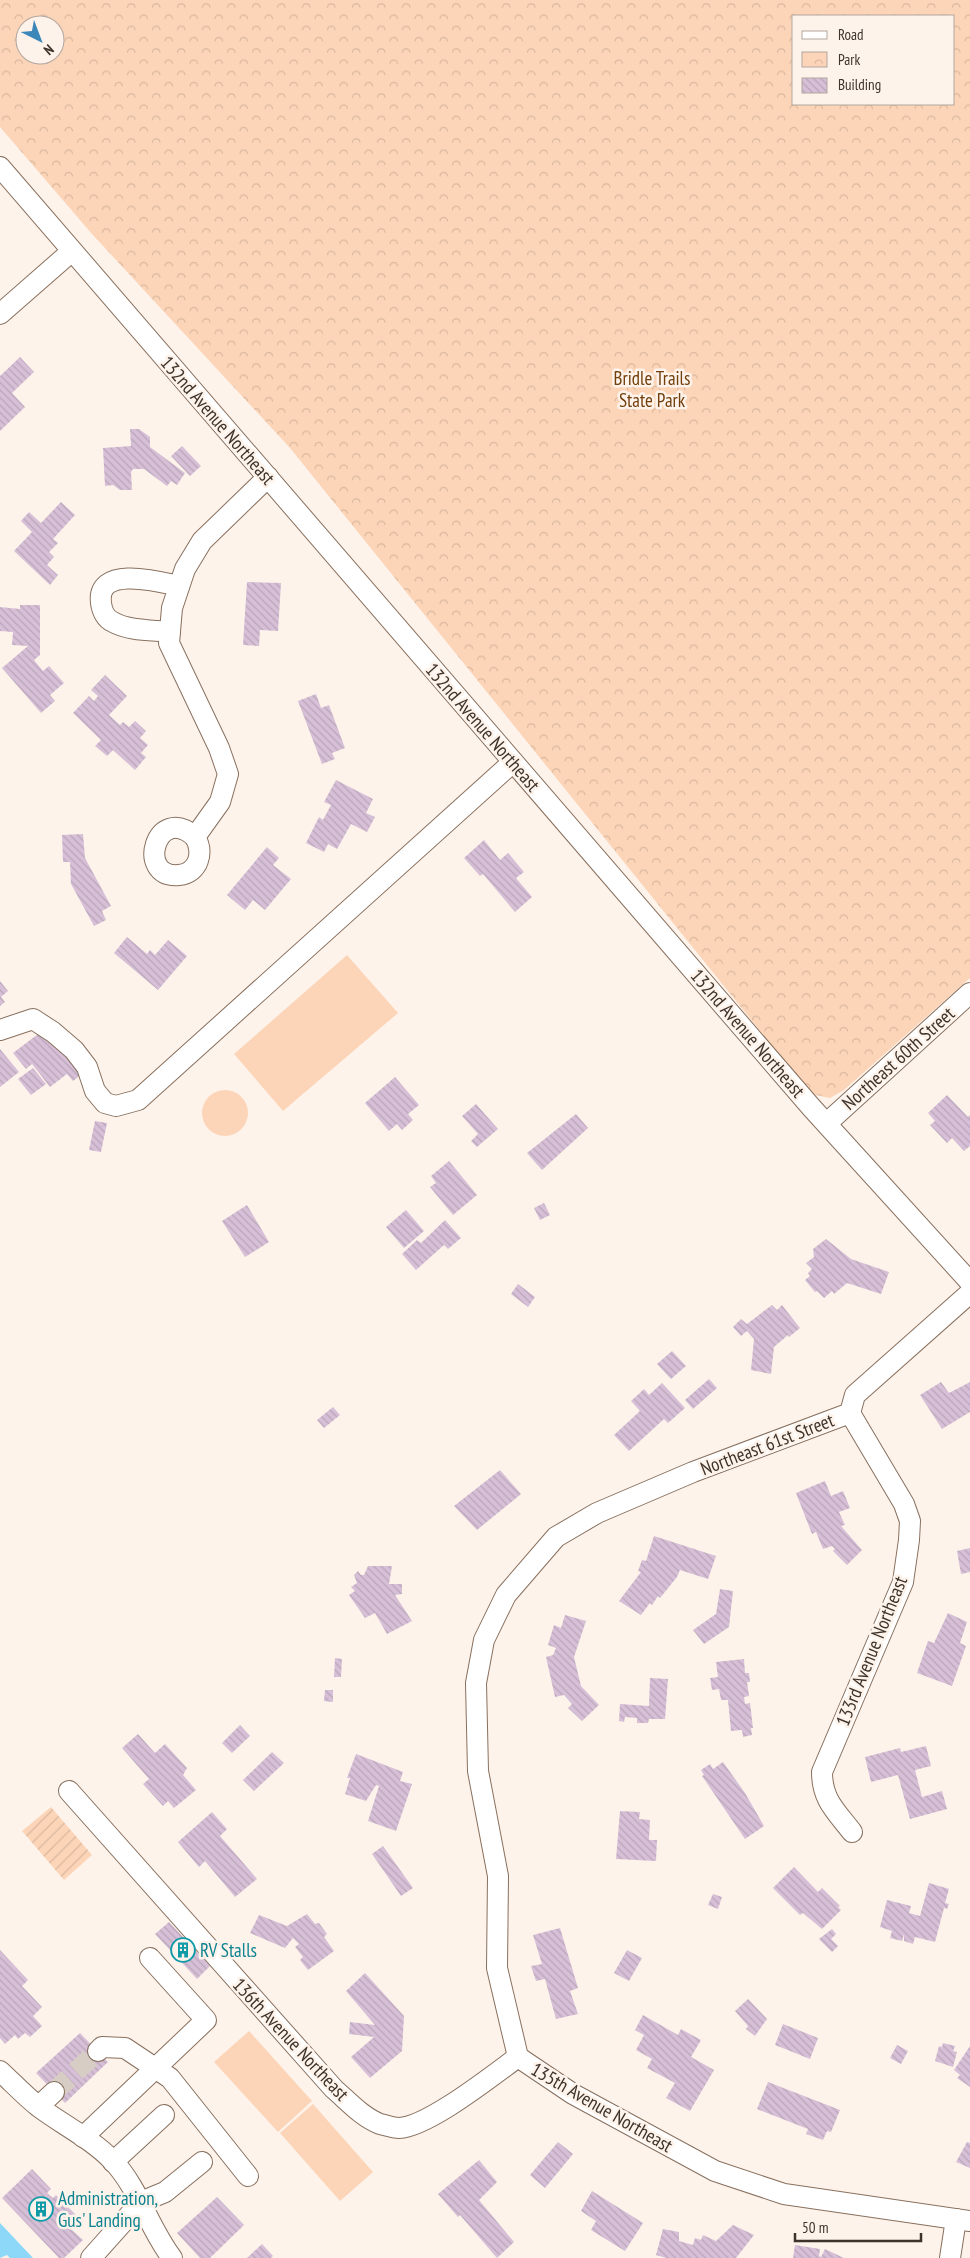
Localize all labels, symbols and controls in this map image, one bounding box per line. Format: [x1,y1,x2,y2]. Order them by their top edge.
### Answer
north arrow [15,15,65,65]
legend [792,15,955,105]
text: Road [838,25,864,44]
text: N [40,40,58,59]
text: Park [838,50,860,69]
text: Building [838,75,881,94]
street label: 132nd Avenue Northeast [156,351,281,490]
park label: Bridle Trails State Park [614,366,690,412]
street label: 132nd Avenue Northeast [421,658,546,797]
street label: 132nd Avenue Northeast [686,964,811,1103]
street label: Northeast 60th Street [837,1001,960,1115]
street label: Northeast 61st Street [697,1407,838,1480]
street label: 133rd Avenue Northeast [830,1572,912,1729]
building icon: RV Stalls [170,1937,196,1963]
place label: RV Stalls [200,1938,257,1962]
street label: 136th Avenue Northeast [228,1972,355,2106]
street label: 135th Avenue Northeast [527,2057,678,2158]
place label: Administration, Gus' Landing [58,2186,158,2232]
building icon: Administration, Gus' Landing [28,2196,54,2222]
scale bar [795,2210,921,2242]
text: 50 m [802,2218,828,2237]

